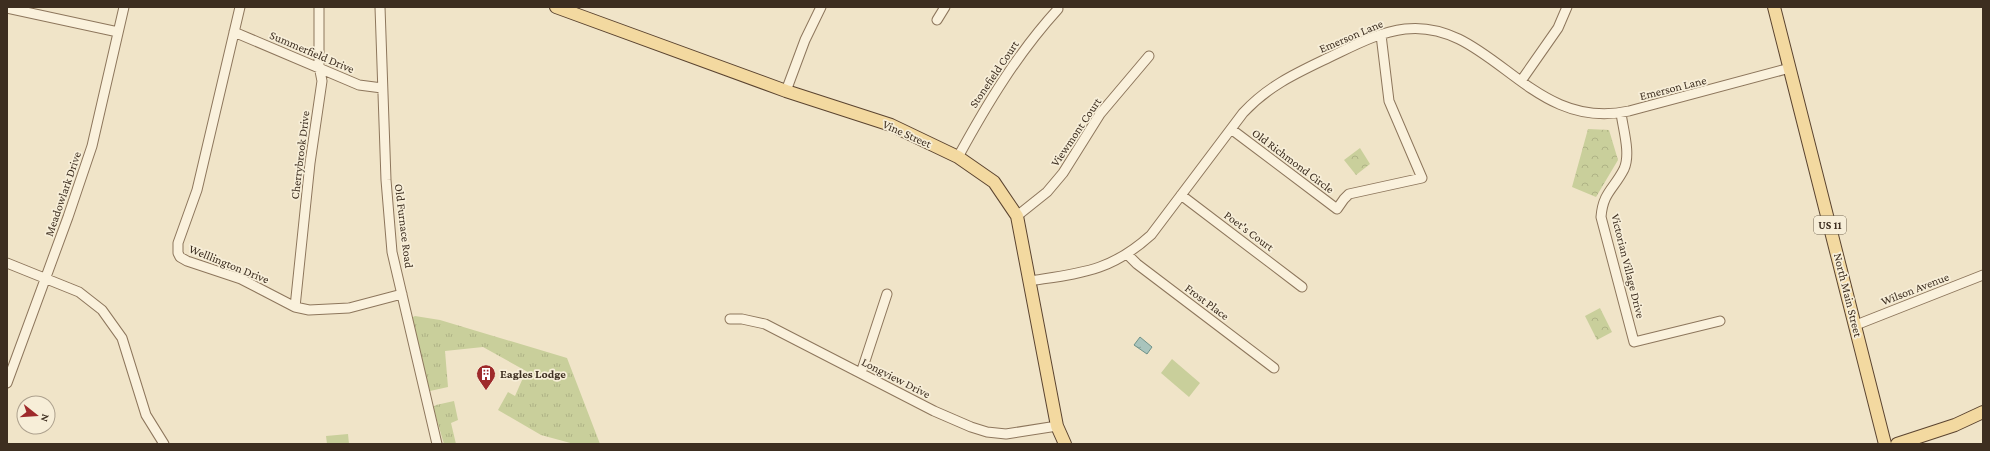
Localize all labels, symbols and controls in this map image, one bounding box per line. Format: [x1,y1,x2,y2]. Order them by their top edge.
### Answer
street label: Emerson Lane [1317,16,1385,56]
street label: Summerfield Drive [268,28,356,76]
street label: Stonefield Court [966,37,1022,110]
street label: Emerson Lane [1638,73,1708,103]
street label: Viewmont Court [1048,94,1105,169]
street label: Cherrybrook Drive [288,110,312,200]
street label: Vine Street [880,117,934,151]
street label: Old Richmond Circle [1249,126,1337,196]
street label: Meadowlark Drive [42,150,84,238]
street label: Old Furnace Road [392,183,416,270]
street label: Poet's Court [1222,208,1277,255]
street label: Victorian Village Drive [1608,212,1648,320]
road number: US 11 [1814,216,1846,234]
street label: Welllington Drive [187,242,271,286]
street label: North Main Street [1831,252,1865,339]
street label: Wilson Avenue [1879,270,1951,308]
street label: Frost Place [1182,281,1232,323]
street label: Longview Drive [859,355,933,401]
building icon: Eagles Lodge [475,363,497,391]
place label: Eagles Lodge [500,367,566,381]
north arrow [16,395,56,435]
text: N [39,413,52,424]

